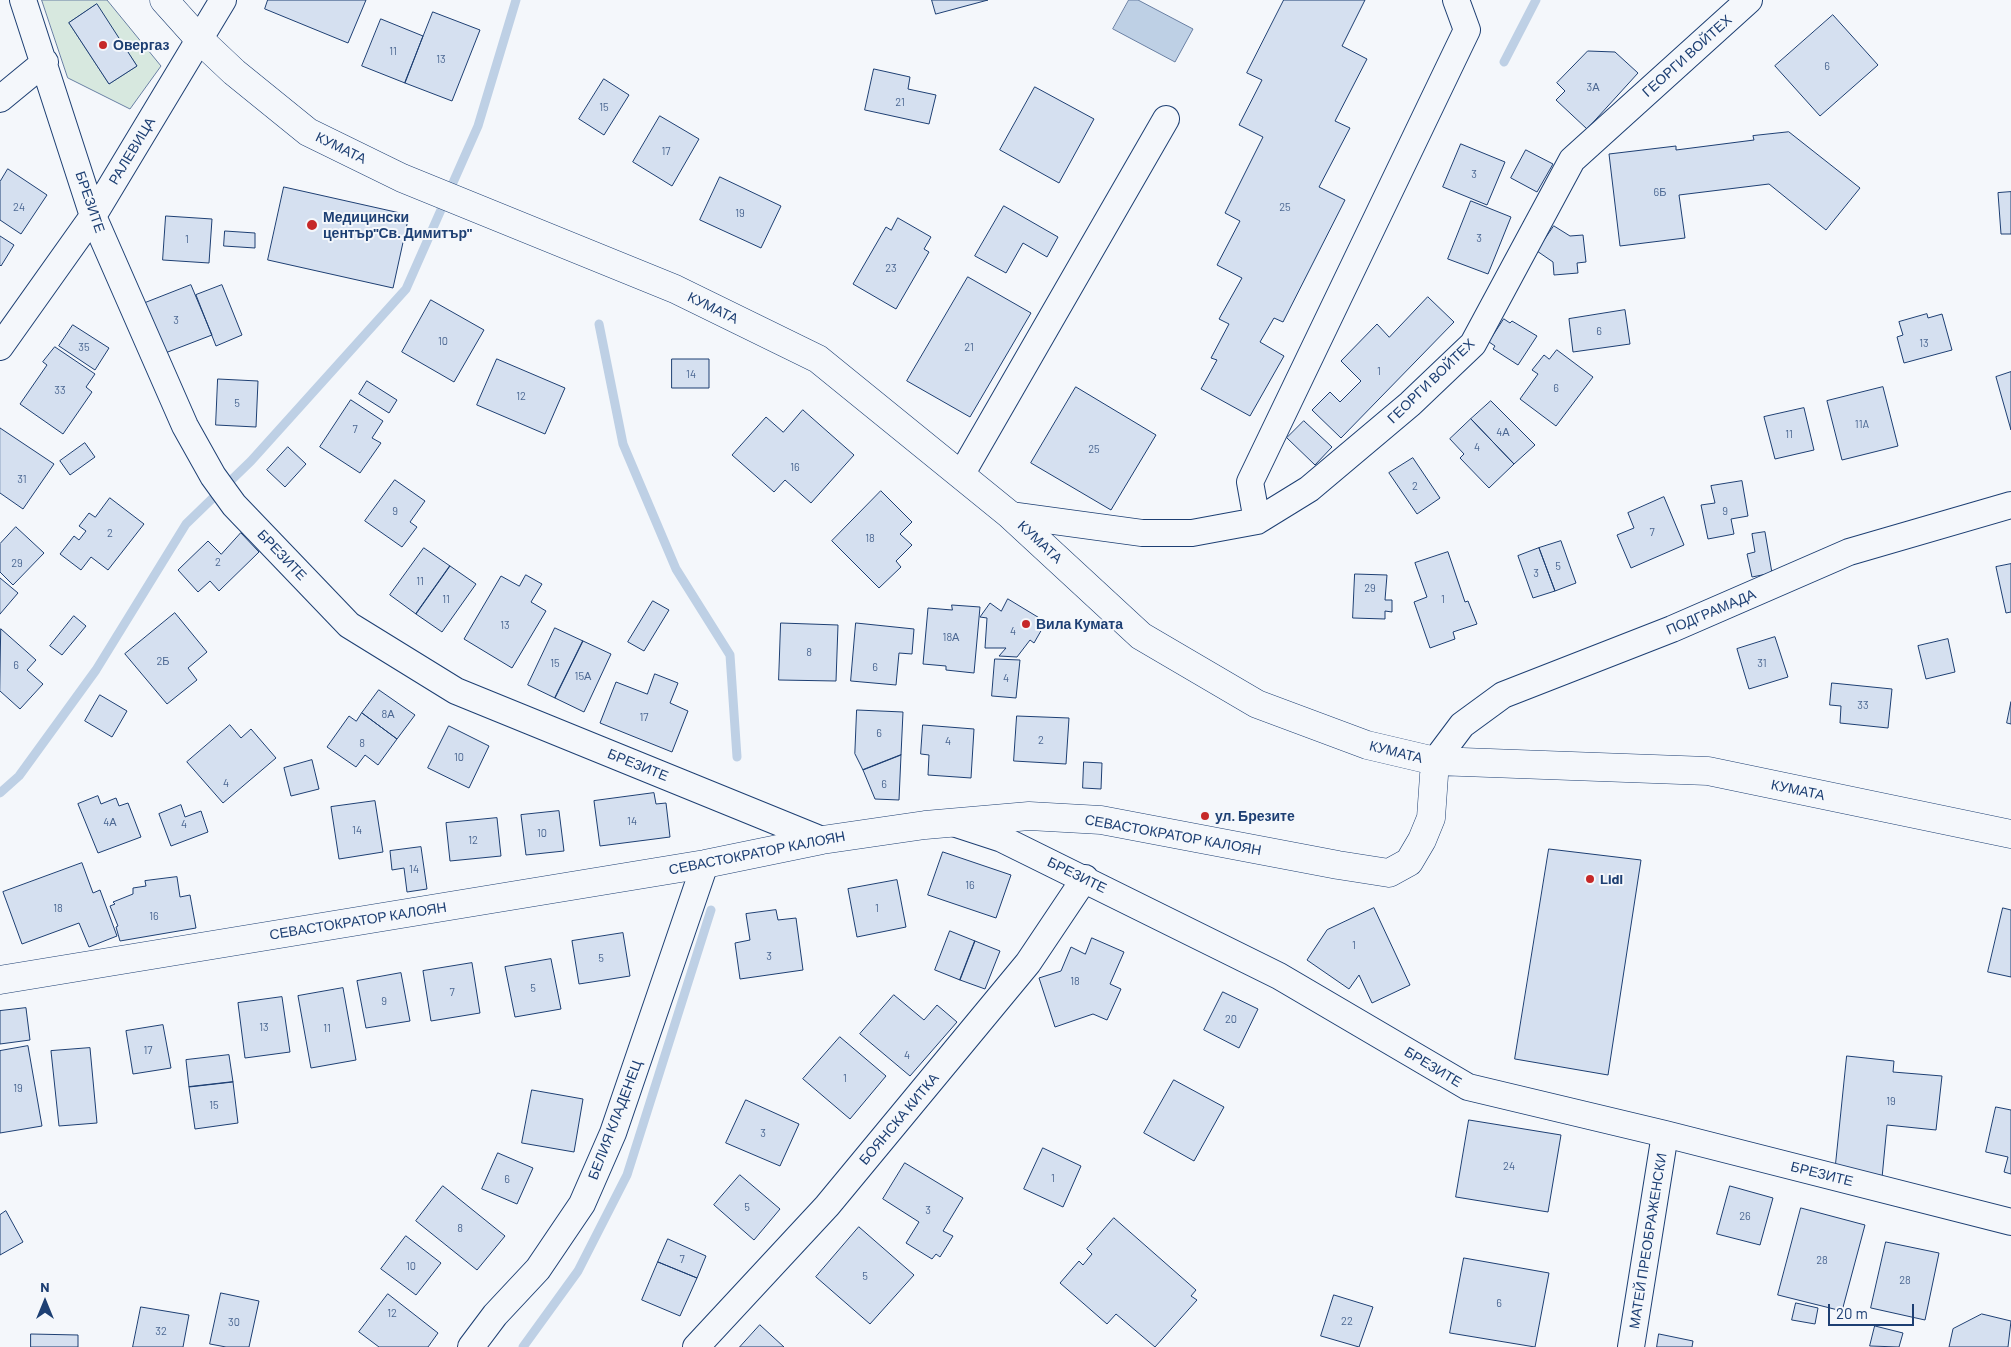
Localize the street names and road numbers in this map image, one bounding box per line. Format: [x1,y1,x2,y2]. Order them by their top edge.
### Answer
street label: ГЕОРГИ ВОЙТЕХ [1639,11,1735,101]
street label: РАЛЕВИЦА [105,114,159,188]
street label: КУМАТА [313,128,369,168]
street label: БРЕЗИТЕ [72,169,108,235]
street label: КУМАТА [685,288,741,328]
street label: ГЕОРГИ ВОЙТЕХ [1384,335,1478,427]
street label: КУМАТА [1014,517,1066,567]
street label: БРЕЗИТЕ [254,526,310,584]
street label: ПОДГРАМАДА [1664,586,1758,638]
street label: КУМАТА [1368,737,1424,767]
street label: БРЕЗИТЕ [605,745,671,785]
street label: КУМАТА [1770,776,1826,804]
street label: СЕВАСТОКРАТОР КАЛОЯН [1083,811,1263,859]
street label: СЕВАСТОКРАТОР КАЛОЯН [667,828,847,878]
street label: БРЕЗИТЕ [1045,853,1109,897]
street label: СЕВАСТОКРАТОР КАЛОЯН [268,899,448,943]
street label: БРЕЗИТЕ [1401,1043,1465,1091]
street label: БЕЛИЯ КЛАДЕНЕЦ [584,1058,646,1182]
street label: БОЯНСКА КИТКА [856,1070,942,1168]
street label: МАТЕЙ ПРЕОБРАЖЕНСКИ [1626,1152,1670,1330]
street label: БРЕЗИТЕ [1789,1158,1855,1190]

